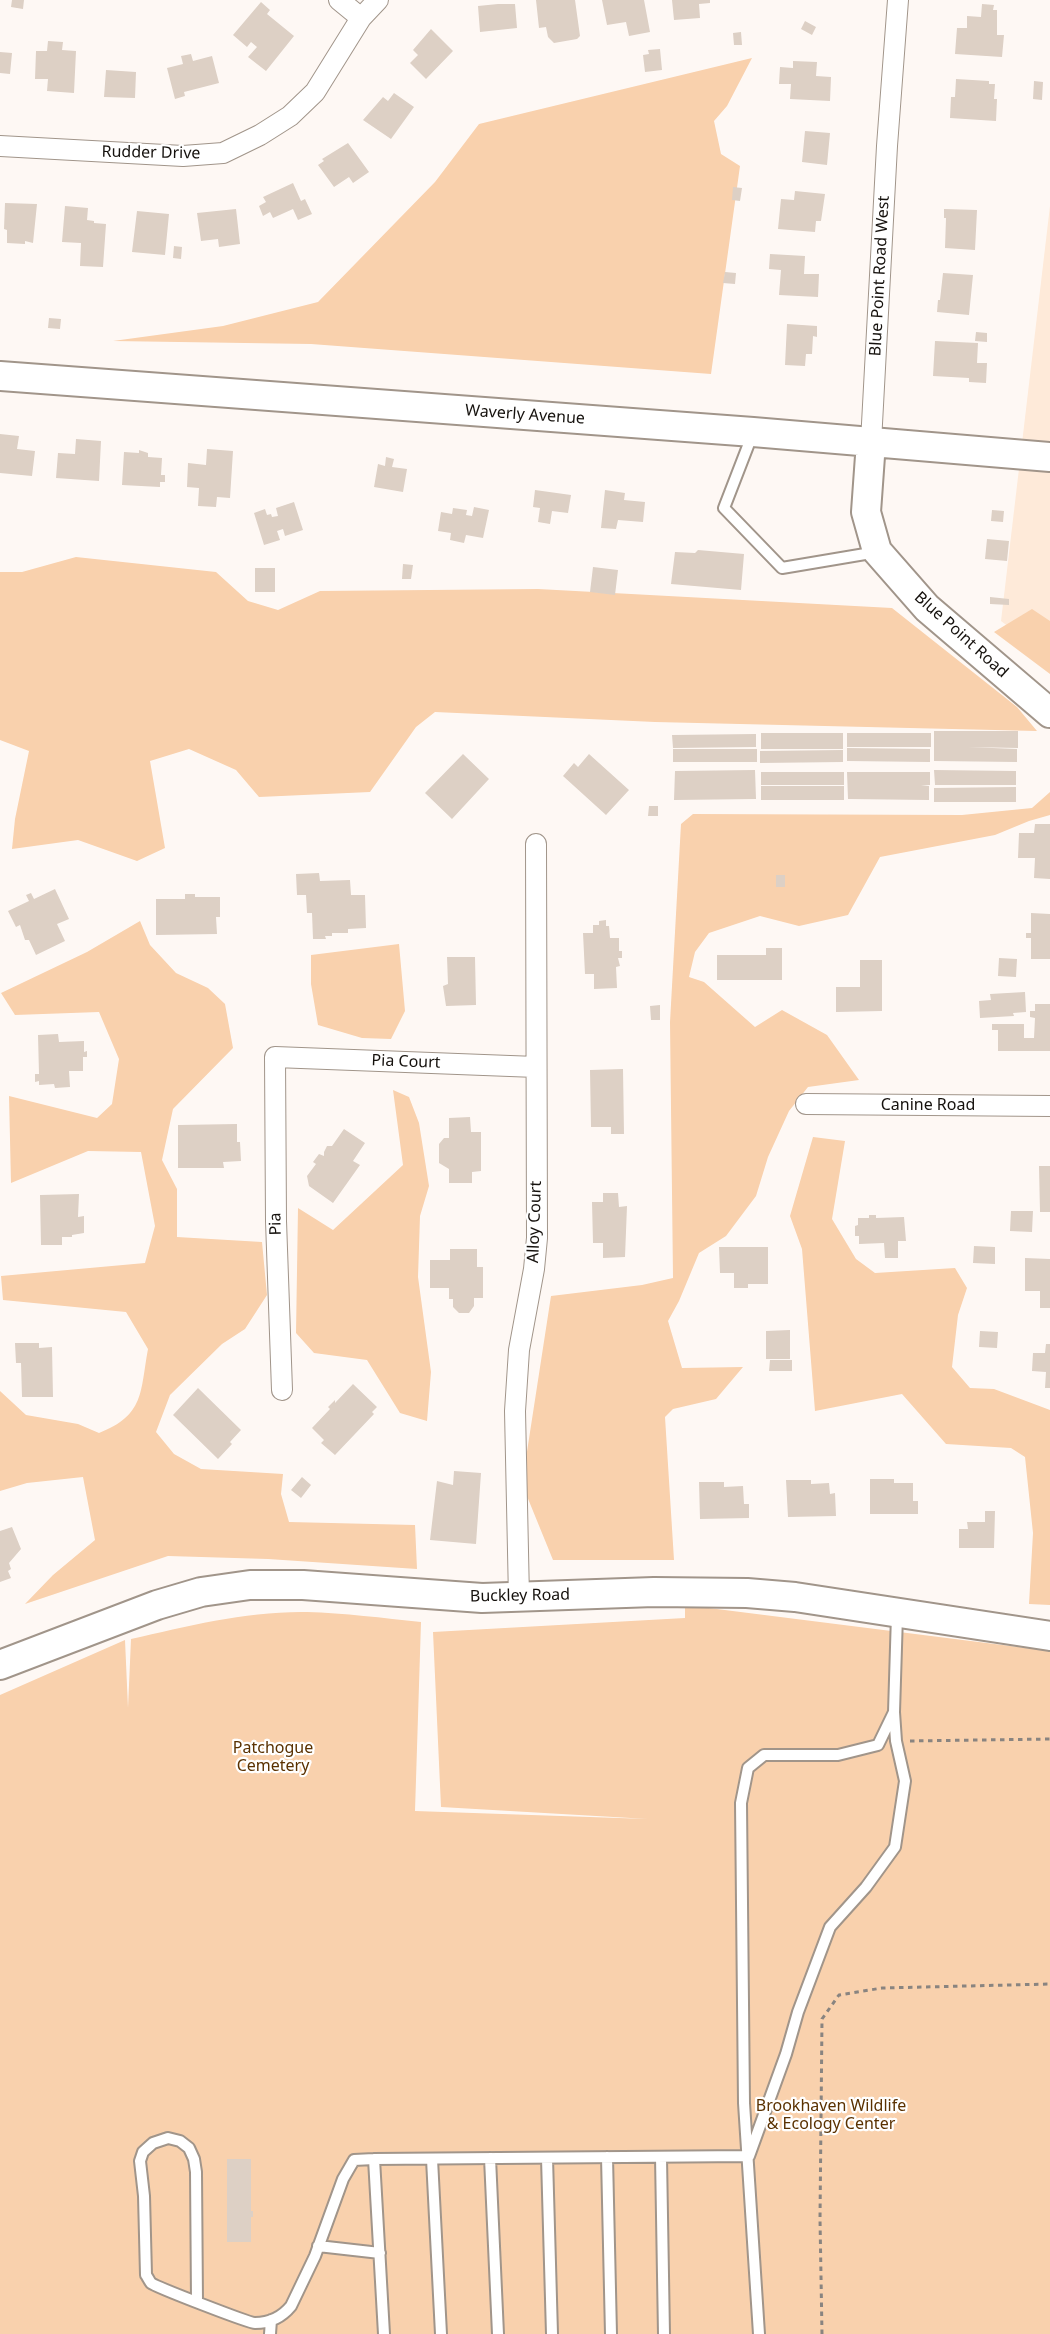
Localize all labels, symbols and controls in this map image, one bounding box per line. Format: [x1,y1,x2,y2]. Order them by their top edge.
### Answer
street label: Rudder Drive [101,143,201,163]
street label: Blue Point Road West [866,195,894,357]
street label: Waverly Avenue [465,401,585,429]
street label: Blue Point Road [910,588,1012,682]
street label: Pia Court [371,1051,441,1073]
street label: Canine Road [881,1095,975,1115]
street label: Alloy Court [524,1181,546,1263]
street label: Pia [266,1212,286,1236]
street label: Buckley Road [470,1586,570,1606]
park label: Patchogue Cemetery [233,1738,313,1776]
park label: Brookhaven Wildlife & Ecology Center [756,2096,906,2134]

